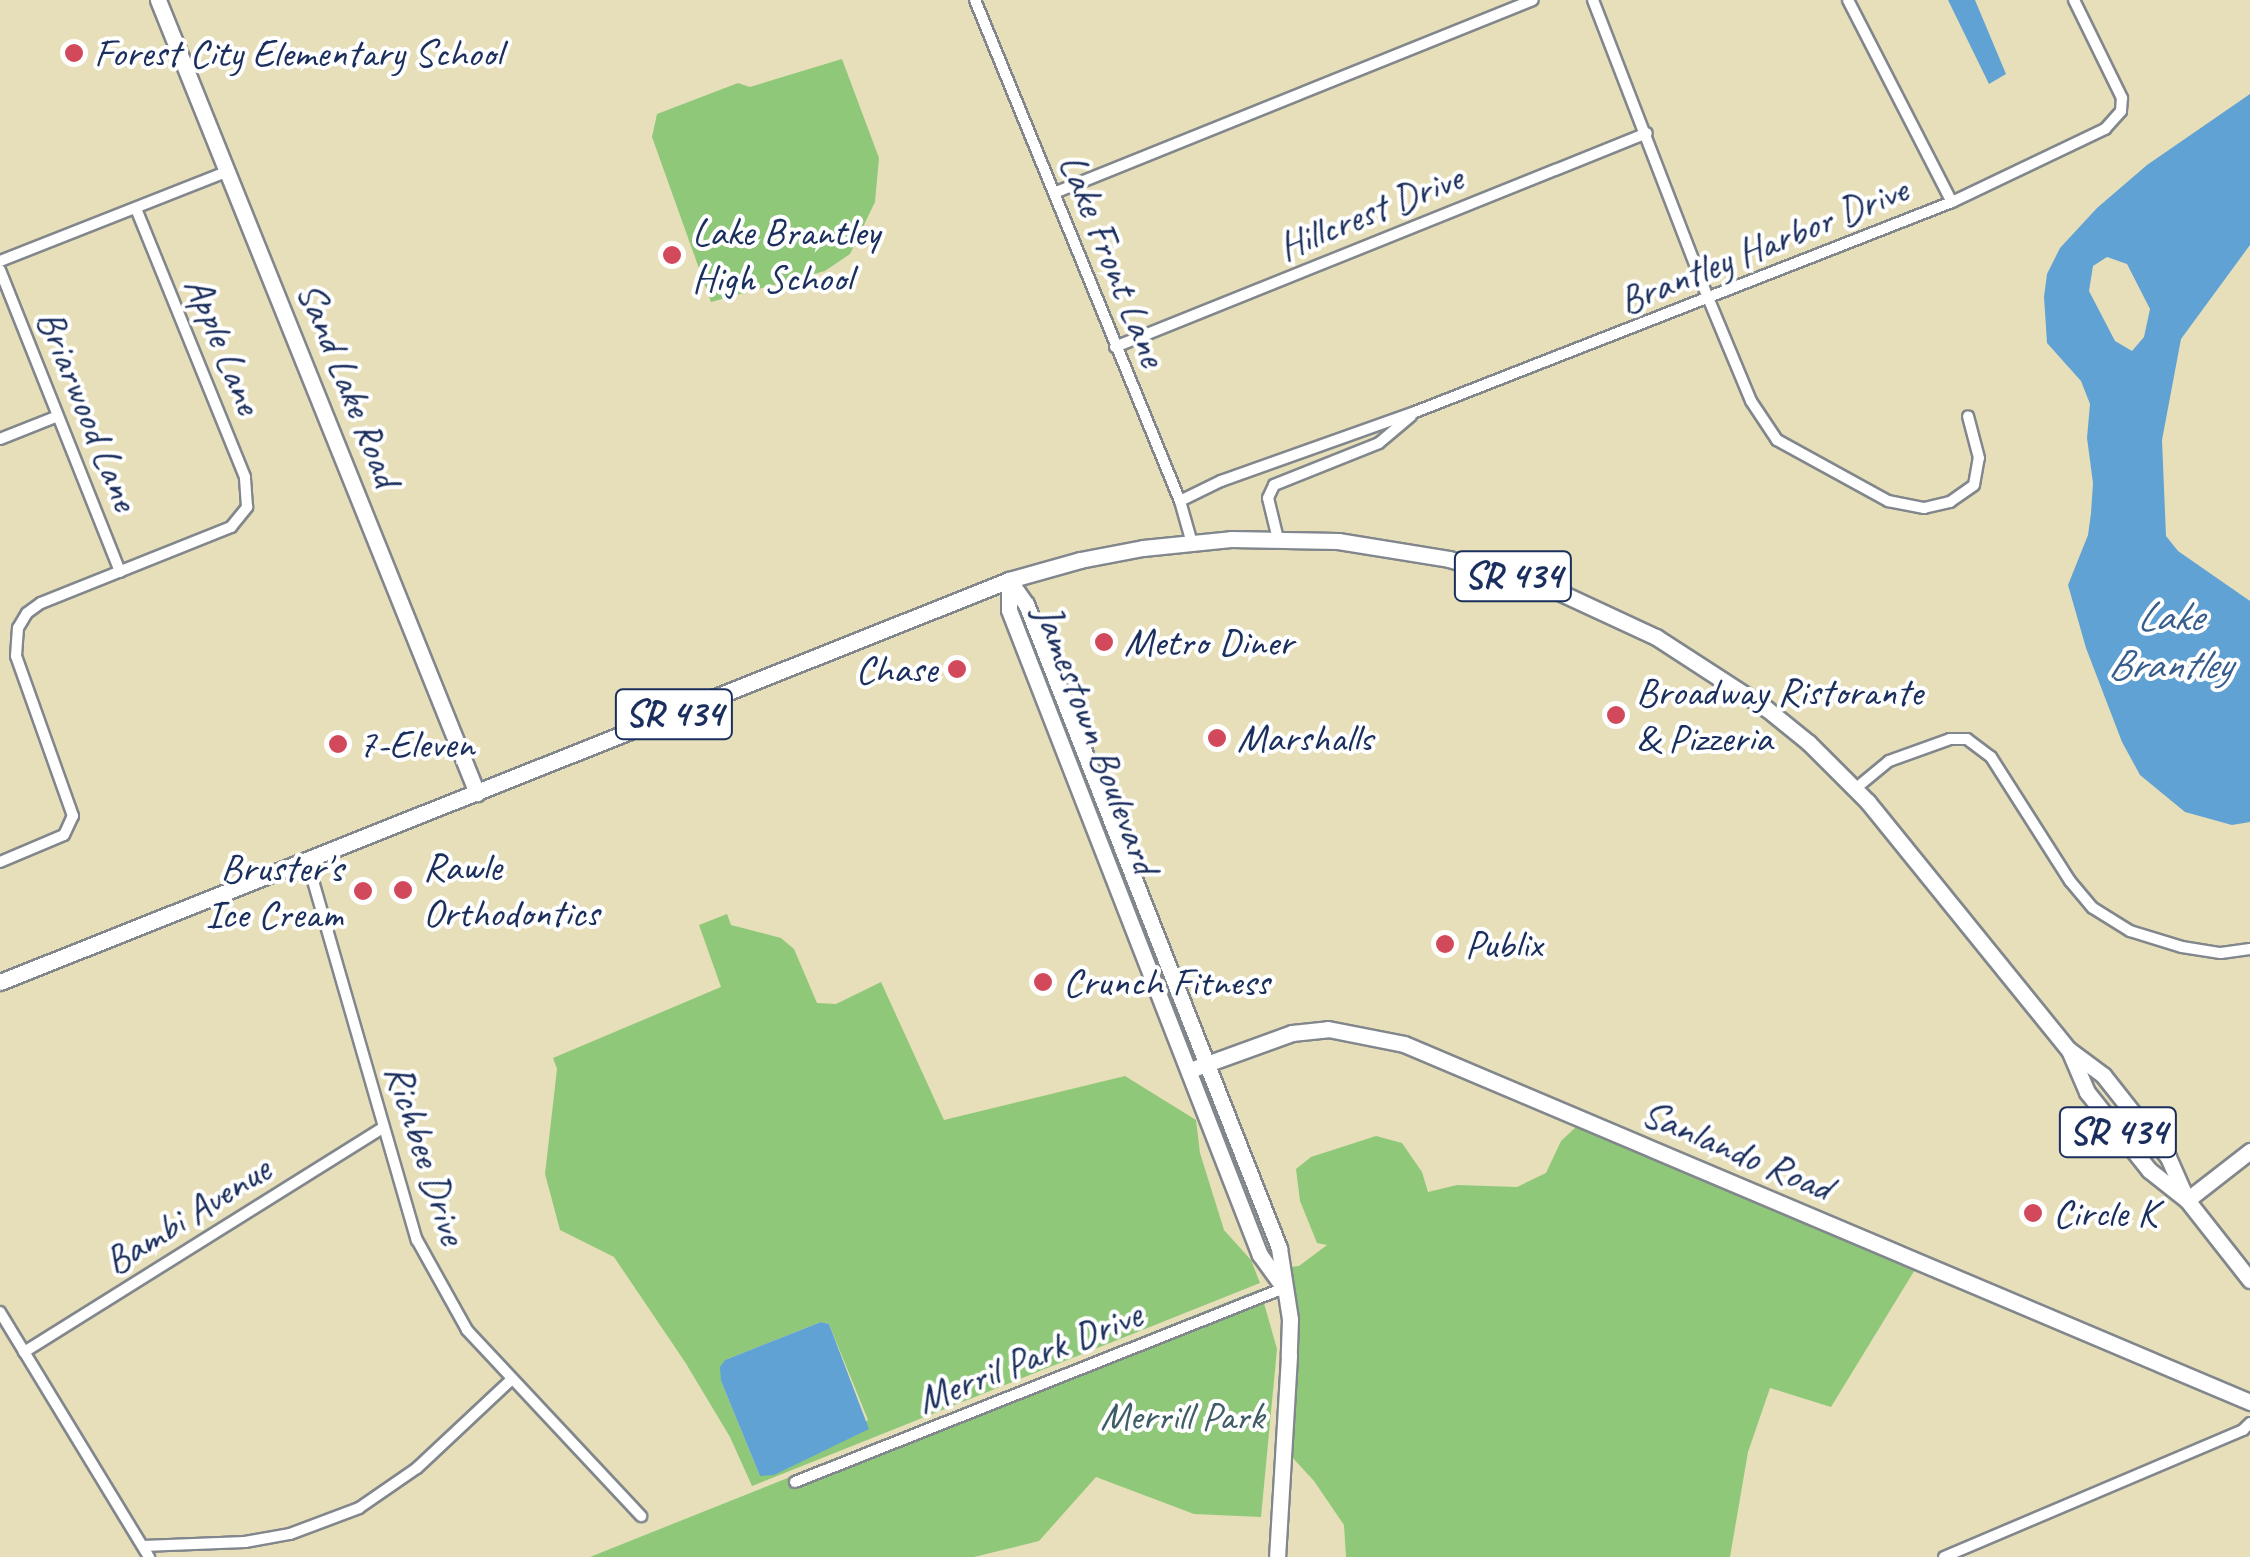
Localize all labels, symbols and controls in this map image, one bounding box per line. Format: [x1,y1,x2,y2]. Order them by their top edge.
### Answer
place label: Forest City Elementary School [94,29,502,77]
marker: Forest City Elementary School [63,42,85,64]
street label: Lake Front Lane [1049,147,1177,373]
street label: Hillcrest Drive [1271,153,1469,271]
street label: Brantley Harbor Drive [1611,165,1915,325]
place label: Lake Brantley High School [692,208,881,302]
marker: Lake Brantley High School [661,244,683,266]
street label: Apple Lane [175,269,273,421]
street label: Sand Lake Road [286,274,412,494]
street label: Briarwood Lane [26,302,150,518]
road number: SR 434 [1453,543,1573,609]
water label: Lake Brantley [2108,592,2230,690]
street label: Jamestown Boulevard [1024,598,1170,880]
place label: Metro Diner [1124,618,1294,666]
marker: Metro Diner [1093,631,1115,653]
place label: Chase [855,645,937,693]
marker: Chase [946,658,968,680]
place label: Broadway Ristorante & Pizzeria [1636,668,1922,762]
road number: SR 434 [614,681,734,747]
marker: Broadway Ristorante & Pizzeria [1605,704,1627,726]
place label: Marshalls [1237,714,1373,762]
place label: 7-Eleven [358,720,474,768]
marker: Marshalls [1206,727,1228,749]
marker: 7-Eleven [327,733,349,755]
place label: Rawle Orthodontics [423,843,599,937]
place label: Bruster's Ice Cream [204,844,343,938]
marker: Rawle Orthodontics [392,879,414,901]
marker: Bruster's Ice Cream [352,880,374,902]
place label: Publix [1465,920,1542,968]
marker: Publix [1434,933,1456,955]
place label: Crunch Fitness [1063,958,1270,1006]
marker: Crunch Fitness [1032,971,1054,993]
street label: Richbee Drive [374,1058,478,1250]
street label: Sanlando Road [1635,1088,1839,1212]
road number: SR 434 [2058,1099,2178,1165]
street label: Bambi Avenue [95,1145,279,1285]
place label: Circle K [2053,1189,2157,1237]
marker: Circle K [2022,1202,2044,1224]
street label: Merril Park Drive [909,1290,1149,1424]
park label: Merrill Park [1100,1392,1264,1440]

